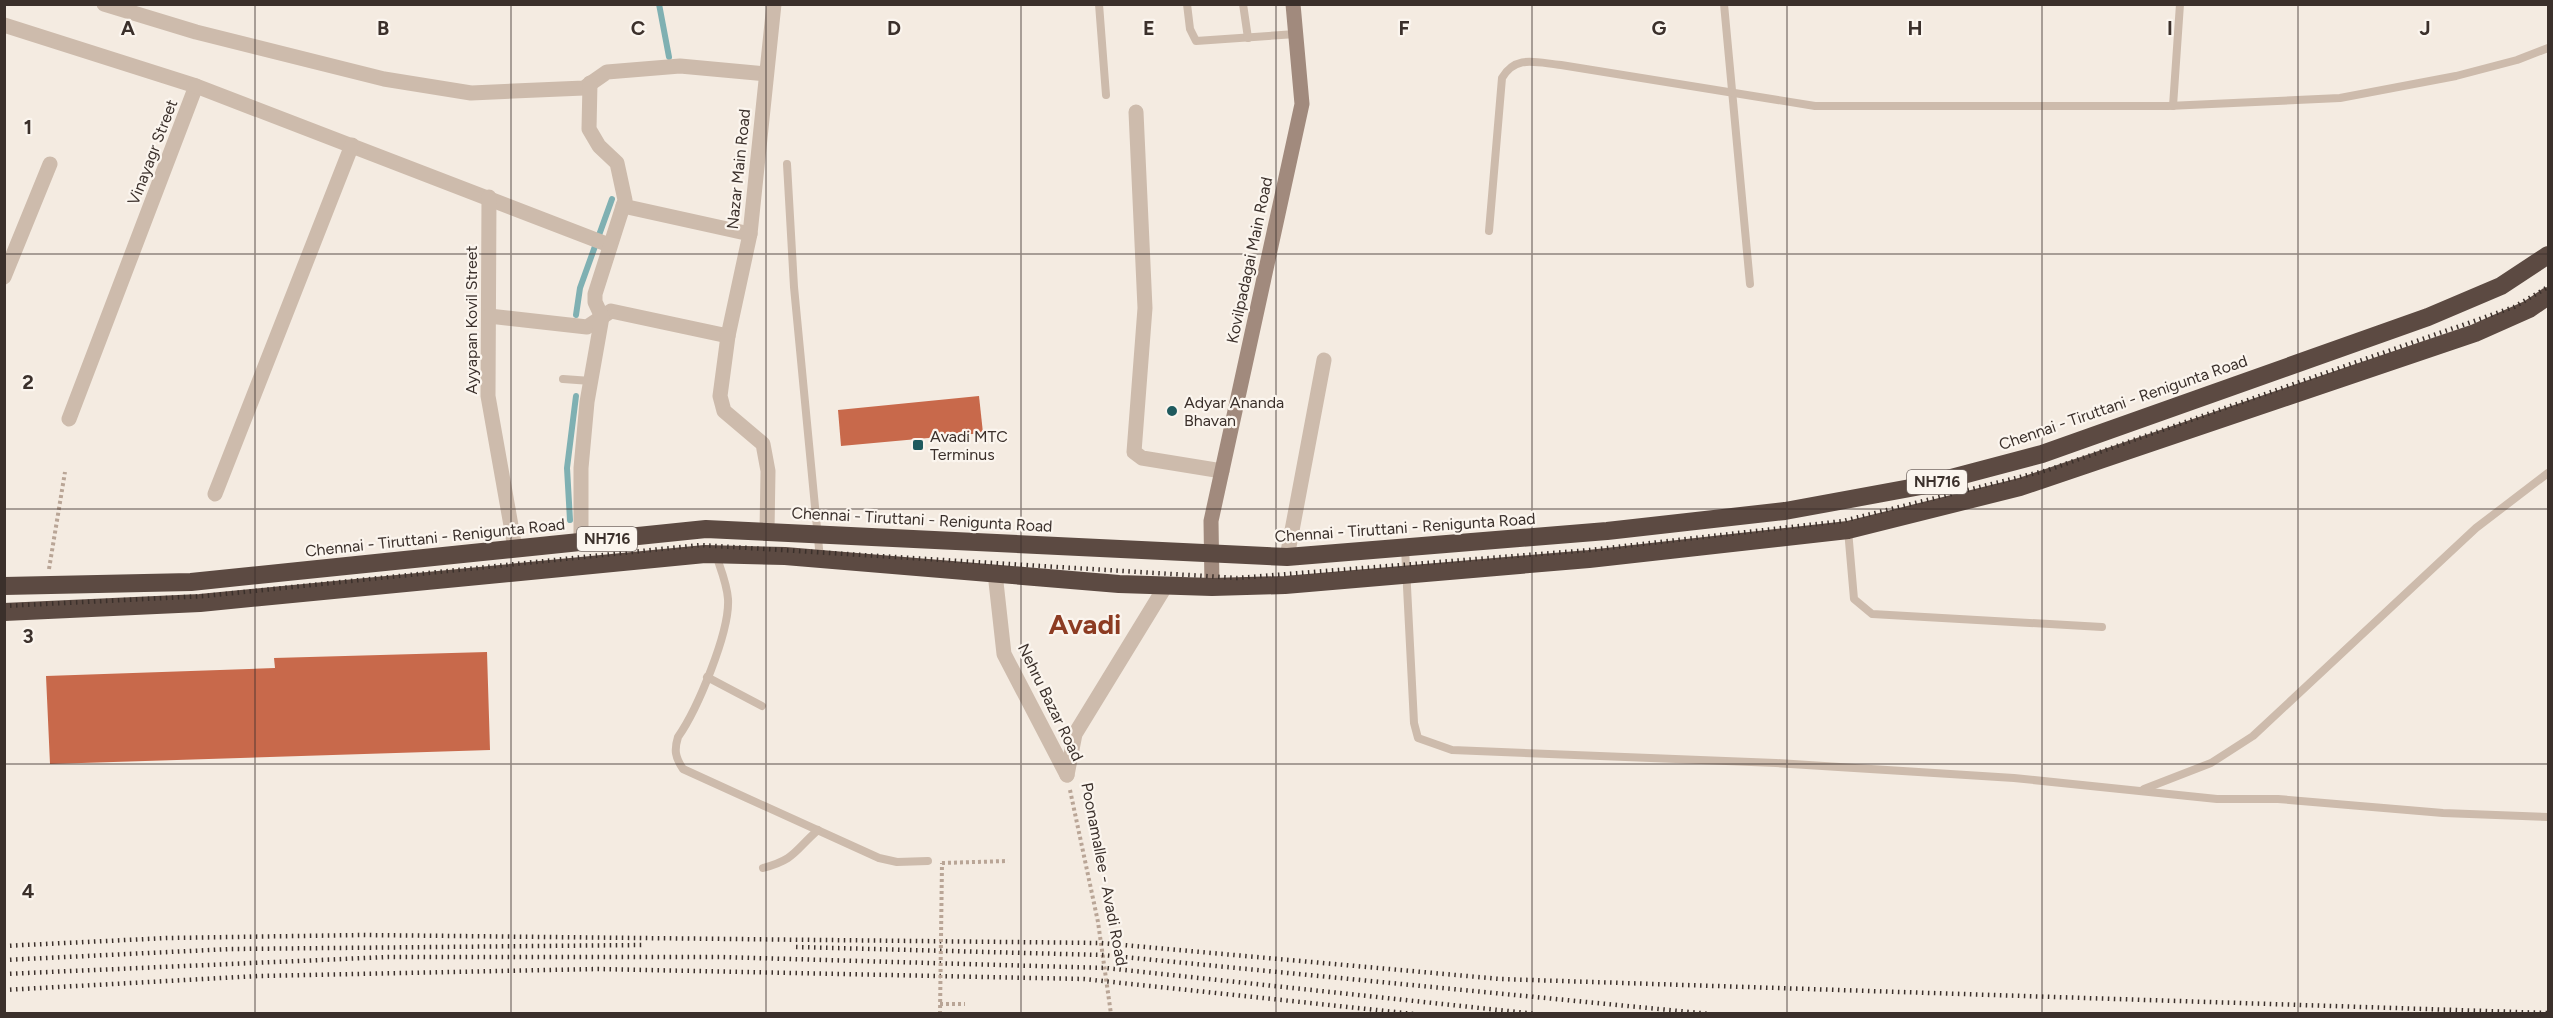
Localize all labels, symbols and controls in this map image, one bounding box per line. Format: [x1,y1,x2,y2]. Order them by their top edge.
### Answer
text: A [121,16,136,40]
text: B [377,16,389,40]
text: C [631,16,645,40]
text: D [887,16,901,40]
text: E [1143,16,1155,40]
text: F [1398,16,1410,40]
text: G [1652,16,1667,40]
text: H [1908,16,1923,40]
text: I [2167,16,2173,40]
text: J [2419,16,2431,40]
street label: Vinayagr Street [124,97,181,208]
street label: Nazar Main Road [723,108,754,230]
text: 1 [24,115,32,139]
street label: Kovilpadagai Main Road [1223,175,1276,345]
street label: Ayyapan Kovil Street [462,246,481,394]
street label: Chennai - Tiruttani - Renigunta Road [1996,351,2250,454]
text: 2 [22,370,34,394]
place label: Adyar Ananda Bhavan [1184,393,1284,430]
marker: Adyar Ananda Bhavan [1165,404,1179,418]
place label: Avadi MTC Terminus [930,427,1008,464]
marker: Avadi MTC Terminus [911,438,925,452]
road number: NH716 [1907,470,1967,494]
street label: Chennai - Tiruttani - Renigunta Road [791,503,1053,536]
street label: Chennai - Tiruttani - Renigunta Road [1274,509,1536,546]
street label: Chennai - Tiruttani - Renigunta Road [304,514,566,561]
road number: NH716 [577,527,637,551]
district label: Avadi [1049,607,1121,641]
text: 3 [22,624,34,648]
street label: Nehru Bazar Road [1014,640,1087,764]
street label: Poonamallee - Avadi Road [1077,781,1132,967]
text: 4 [22,879,35,903]

